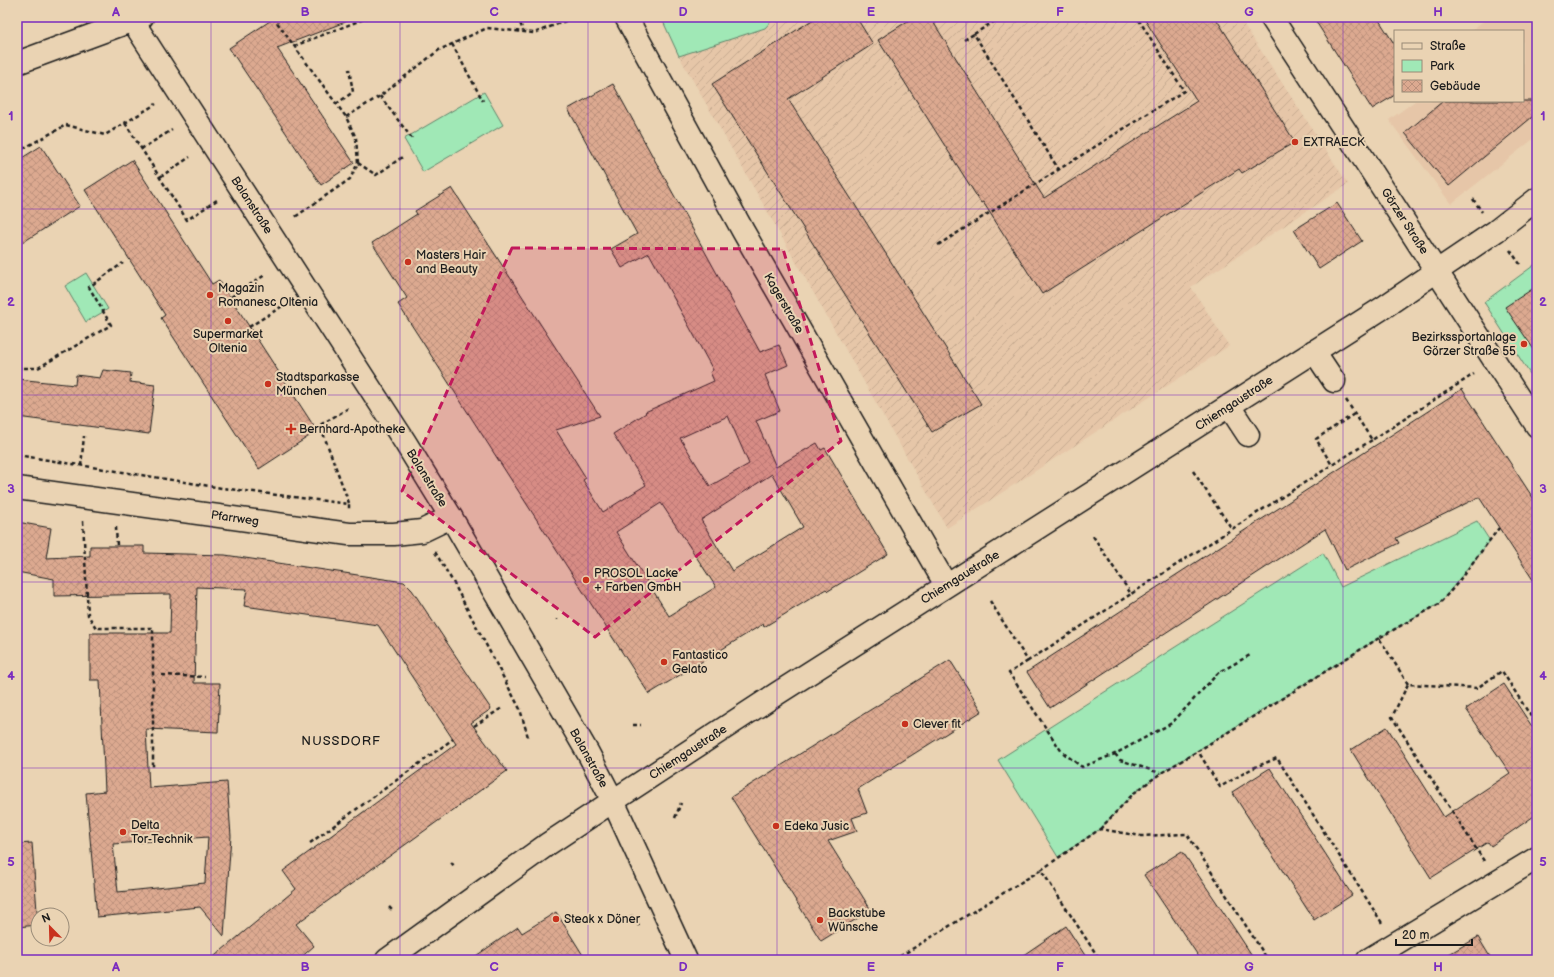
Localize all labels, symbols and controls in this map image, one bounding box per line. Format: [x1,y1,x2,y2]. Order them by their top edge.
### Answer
text: A [111,4,120,20]
text: B [300,4,310,20]
text: C [489,4,499,20]
text: D [678,4,688,20]
text: E [867,4,876,20]
text: F [1056,4,1064,20]
text: G [1244,4,1254,20]
text: H [1433,4,1443,20]
legend [1394,30,1524,102]
text: Straße [1430,39,1466,54]
text: Park [1430,59,1454,74]
text: Gebäude [1430,79,1480,94]
text: 1 [8,108,14,124]
text: 1 [1540,108,1546,124]
place label: EXTRAECK [1303,135,1365,150]
marker: EXTRAECK [1290,137,1300,147]
street label: Balanstraße [227,174,276,237]
street label: Görzer Straße [1378,185,1432,257]
place label: Masters Hair and Beauty [416,248,486,277]
marker: Masters Hair and Beauty [403,257,413,267]
street label: Kagerstraße [760,270,807,336]
place label: Magazin Romanesc Oltenia [218,281,318,310]
marker: Magazin Romanesc Oltenia [205,290,215,300]
text: 2 [7,294,15,310]
text: 2 [1539,294,1547,310]
marker: Supermarket Oltenia [223,316,233,326]
place label: Supermarket Oltenia [193,327,263,356]
place label: Bezirkssportanlage Görzer Straße 55 [1411,330,1516,359]
marker: Bezirkssportanlage Görzer Straße 55 [1519,339,1529,349]
place label: Stadtsparkasse München [276,370,359,399]
street label: Chiemgaustraße [1193,373,1276,434]
marker: Stadtsparkasse München [263,379,273,389]
place label: Bernhard-Apotheke [299,422,405,437]
marker: Bernhard-Apotheke [286,424,296,434]
street label: Balanstraße [403,447,450,510]
text: 3 [7,481,15,497]
text: 3 [1539,481,1547,497]
street label: Pfarrweg [210,508,260,529]
street label: Chiemgaustraße [918,547,1002,608]
place label: PROSOL Lacke + Farben GmbH [594,566,682,595]
marker: PROSOL Lacke + Farben GmbH [581,575,591,585]
place label: Fantastico Gelato [672,648,728,677]
marker: Fantastico Gelato [659,657,669,667]
text: 4 [7,668,15,684]
text: 4 [1539,668,1547,684]
place label: Clever fit [913,717,961,732]
marker: Clever fit [900,719,910,729]
street label: Chiemgaustraße [647,722,730,783]
street label: Balanstraße [566,726,611,791]
district label: NUSSDORF [301,733,381,749]
place label: Delta Tor-Technik [131,818,193,847]
place label: Edeka Jusic [784,819,849,834]
marker: Edeka Jusic [771,821,781,831]
marker: Delta Tor-Technik [118,827,128,837]
text: 5 [7,854,15,870]
text: 5 [1539,854,1547,870]
place label: Backstube Wünsche [828,906,885,935]
north arrow [30,907,70,947]
text: N [40,911,53,926]
place label: Steak x Döner [564,912,641,927]
marker: Steak x Döner [551,914,561,924]
marker: Backstube Wünsche [815,915,825,925]
scale bar [1396,921,1472,947]
text: 20 m [1402,928,1429,943]
text: A [111,959,120,975]
text: B [300,959,310,975]
text: C [489,959,499,975]
text: D [678,959,688,975]
text: E [867,959,876,975]
text: F [1056,959,1064,975]
text: G [1244,959,1254,975]
text: H [1433,959,1443,975]

